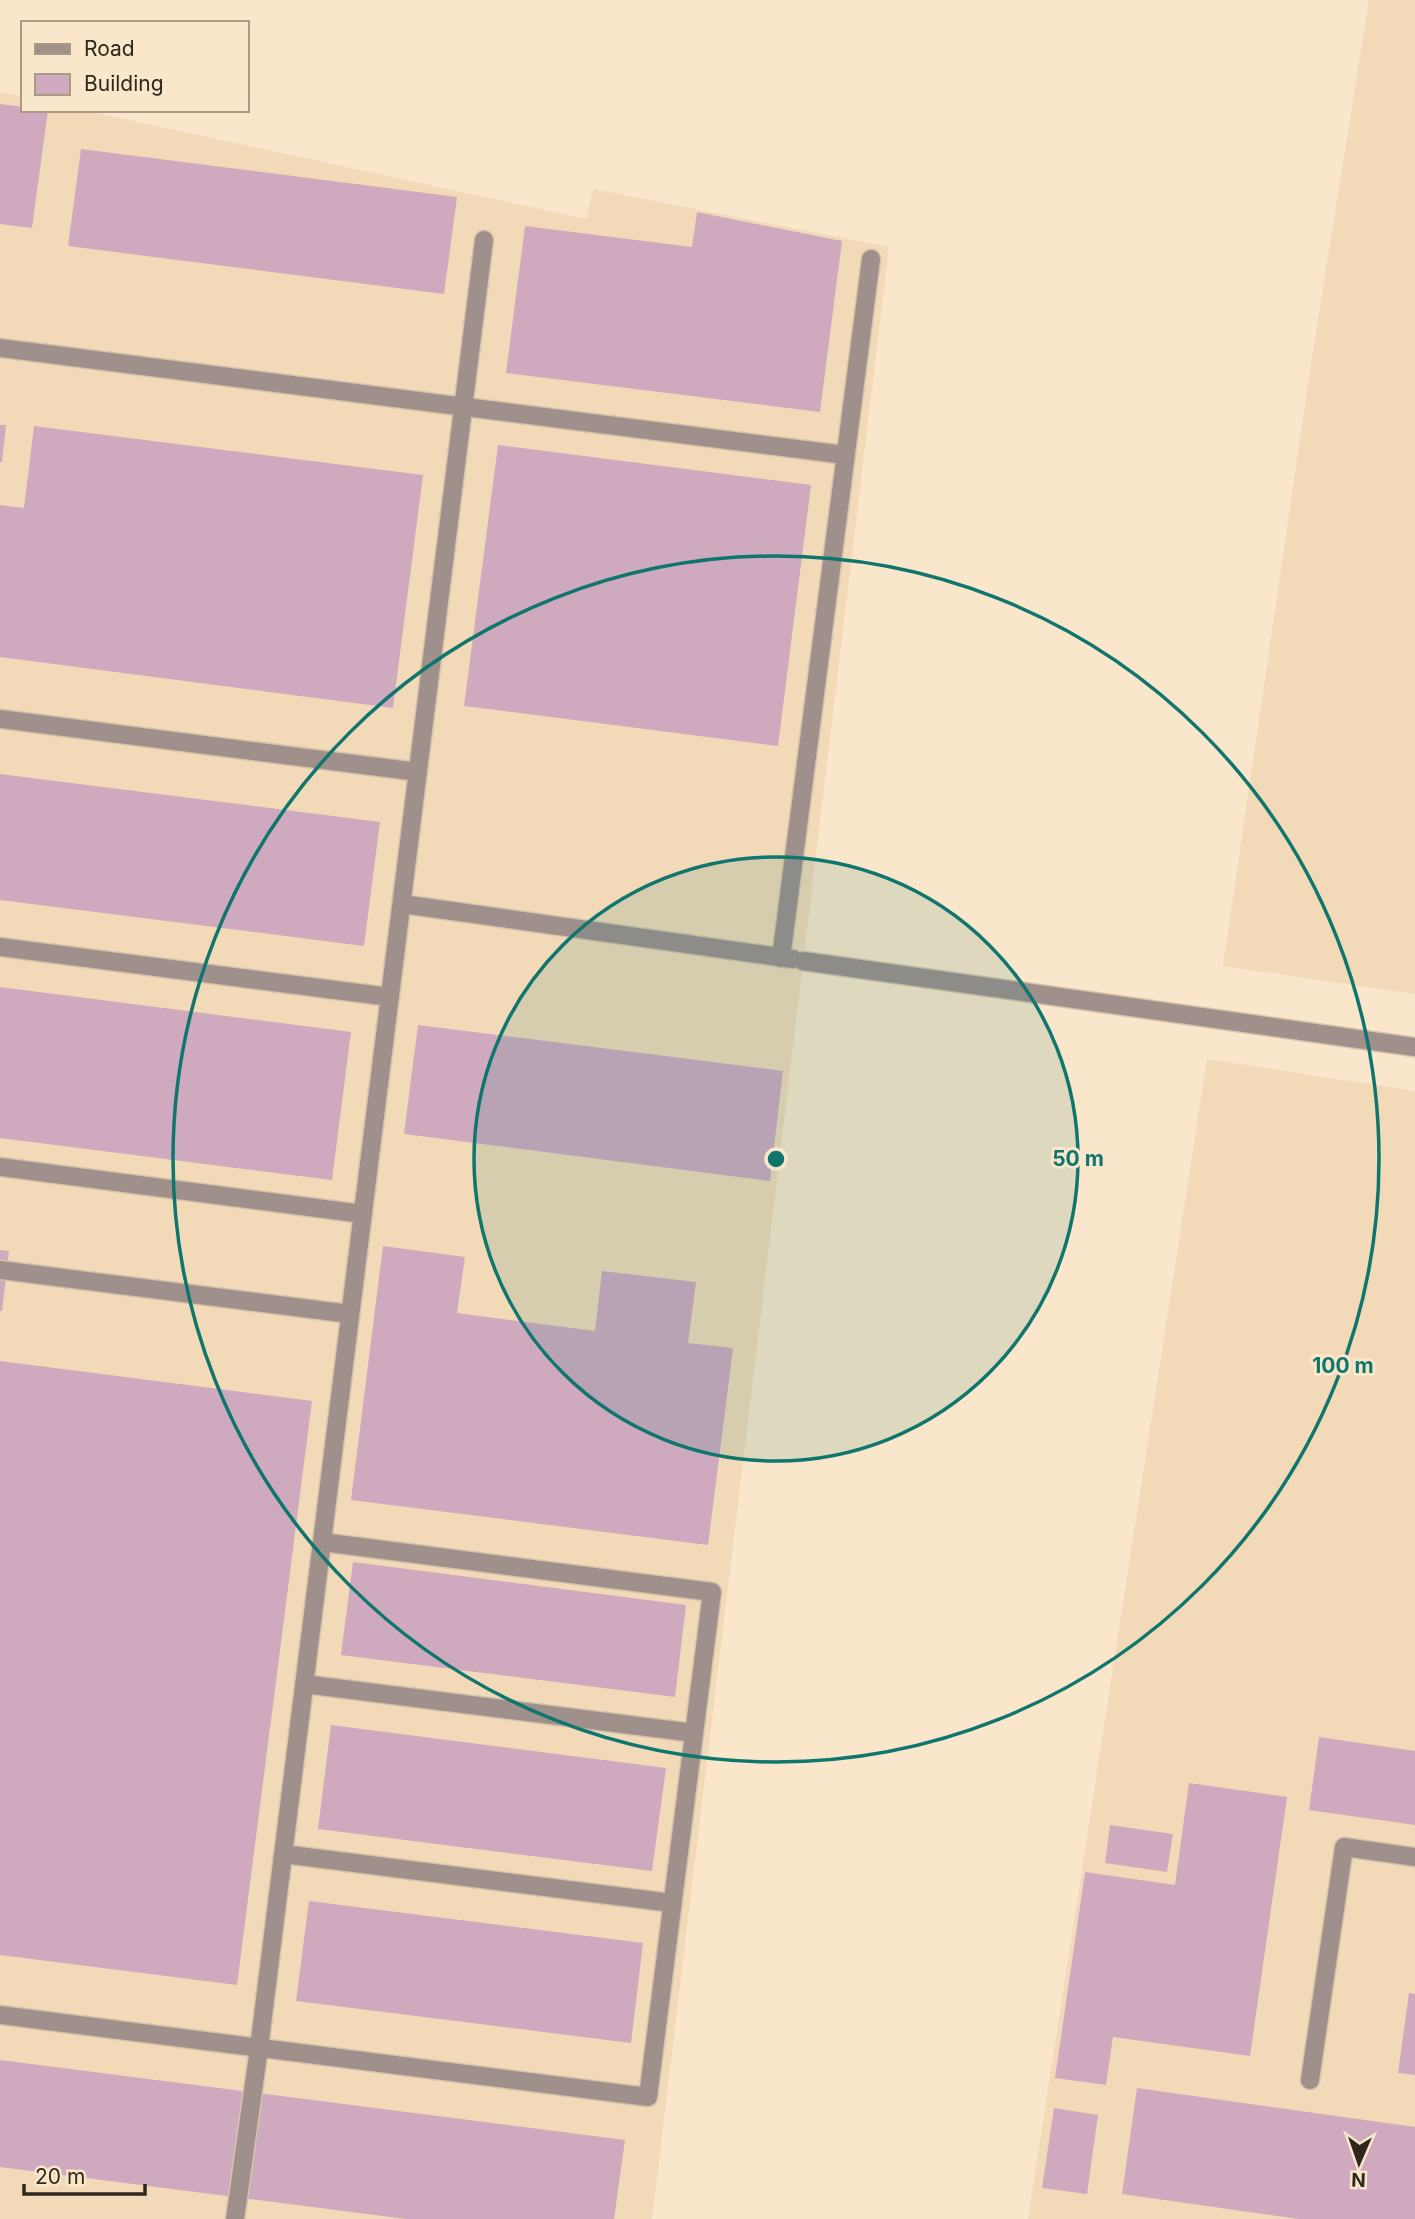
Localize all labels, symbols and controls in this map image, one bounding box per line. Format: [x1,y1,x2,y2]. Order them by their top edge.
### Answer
legend [21,21,248,112]
text: Road [84,36,135,61]
text: Building [84,71,164,96]
text: 50 m [1052,1146,1104,1171]
centre of rings [764,1147,788,1171]
text: 100 m [1312,1353,1374,1378]
north arrow [1324,2128,1394,2198]
scale bar [24,2152,145,2196]
text: 20 m [35,2164,85,2189]
text: N [1351,2168,1366,2191]

